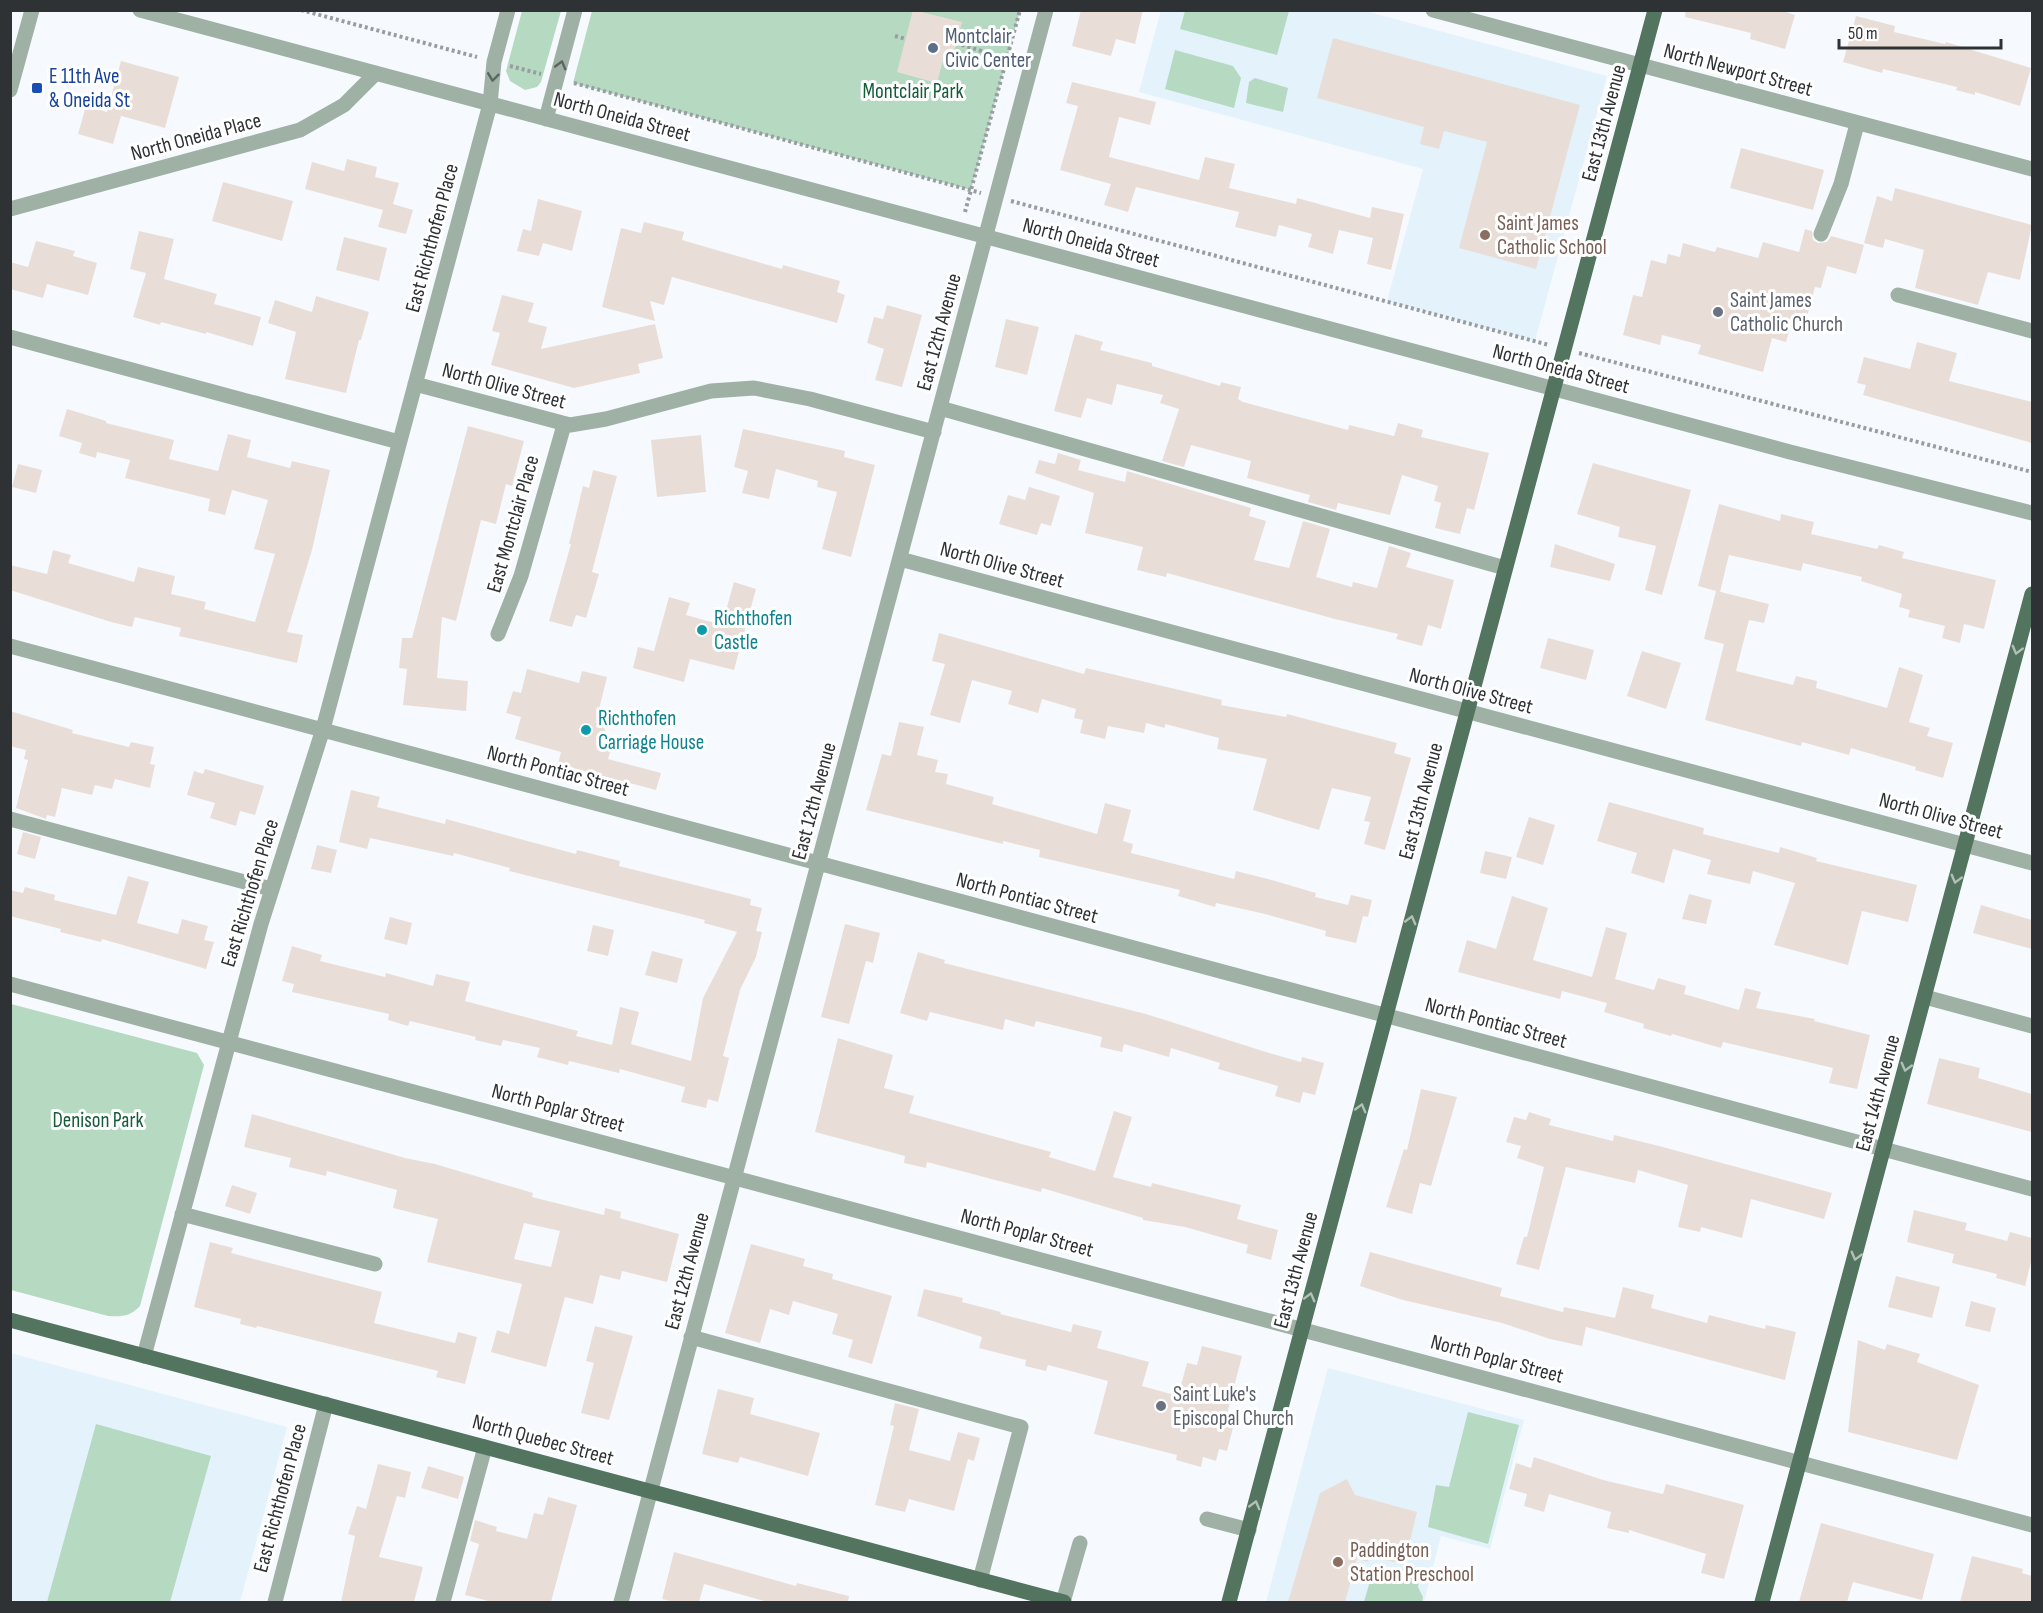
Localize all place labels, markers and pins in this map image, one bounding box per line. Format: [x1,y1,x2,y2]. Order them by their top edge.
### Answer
place label: Montclair Civic Center [945,24,1031,73]
marker: Montclair Civic Center [926,41,940,55]
place label: E 11th Ave & Oneida St [49,64,130,113]
marker: E 11th Ave & Oneida St [30,81,44,95]
place label: Saint James Catholic School [1497,211,1607,260]
marker: Saint James Catholic School [1478,228,1492,242]
place label: Saint James Catholic Church [1730,288,1843,337]
marker: Saint James Catholic Church [1711,305,1725,319]
place label: Richthofen Castle [714,606,792,655]
marker: Richthofen Castle [695,623,709,637]
place label: Richthofen Carriage House [598,706,704,755]
marker: Richthofen Carriage House [579,723,593,737]
place label: Saint Luke's Episcopal Church [1173,1382,1294,1431]
marker: Saint Luke's Episcopal Church [1154,1399,1168,1413]
place label: Paddington Station Preschool [1350,1538,1474,1587]
marker: Paddington Station Preschool [1331,1555,1345,1569]

